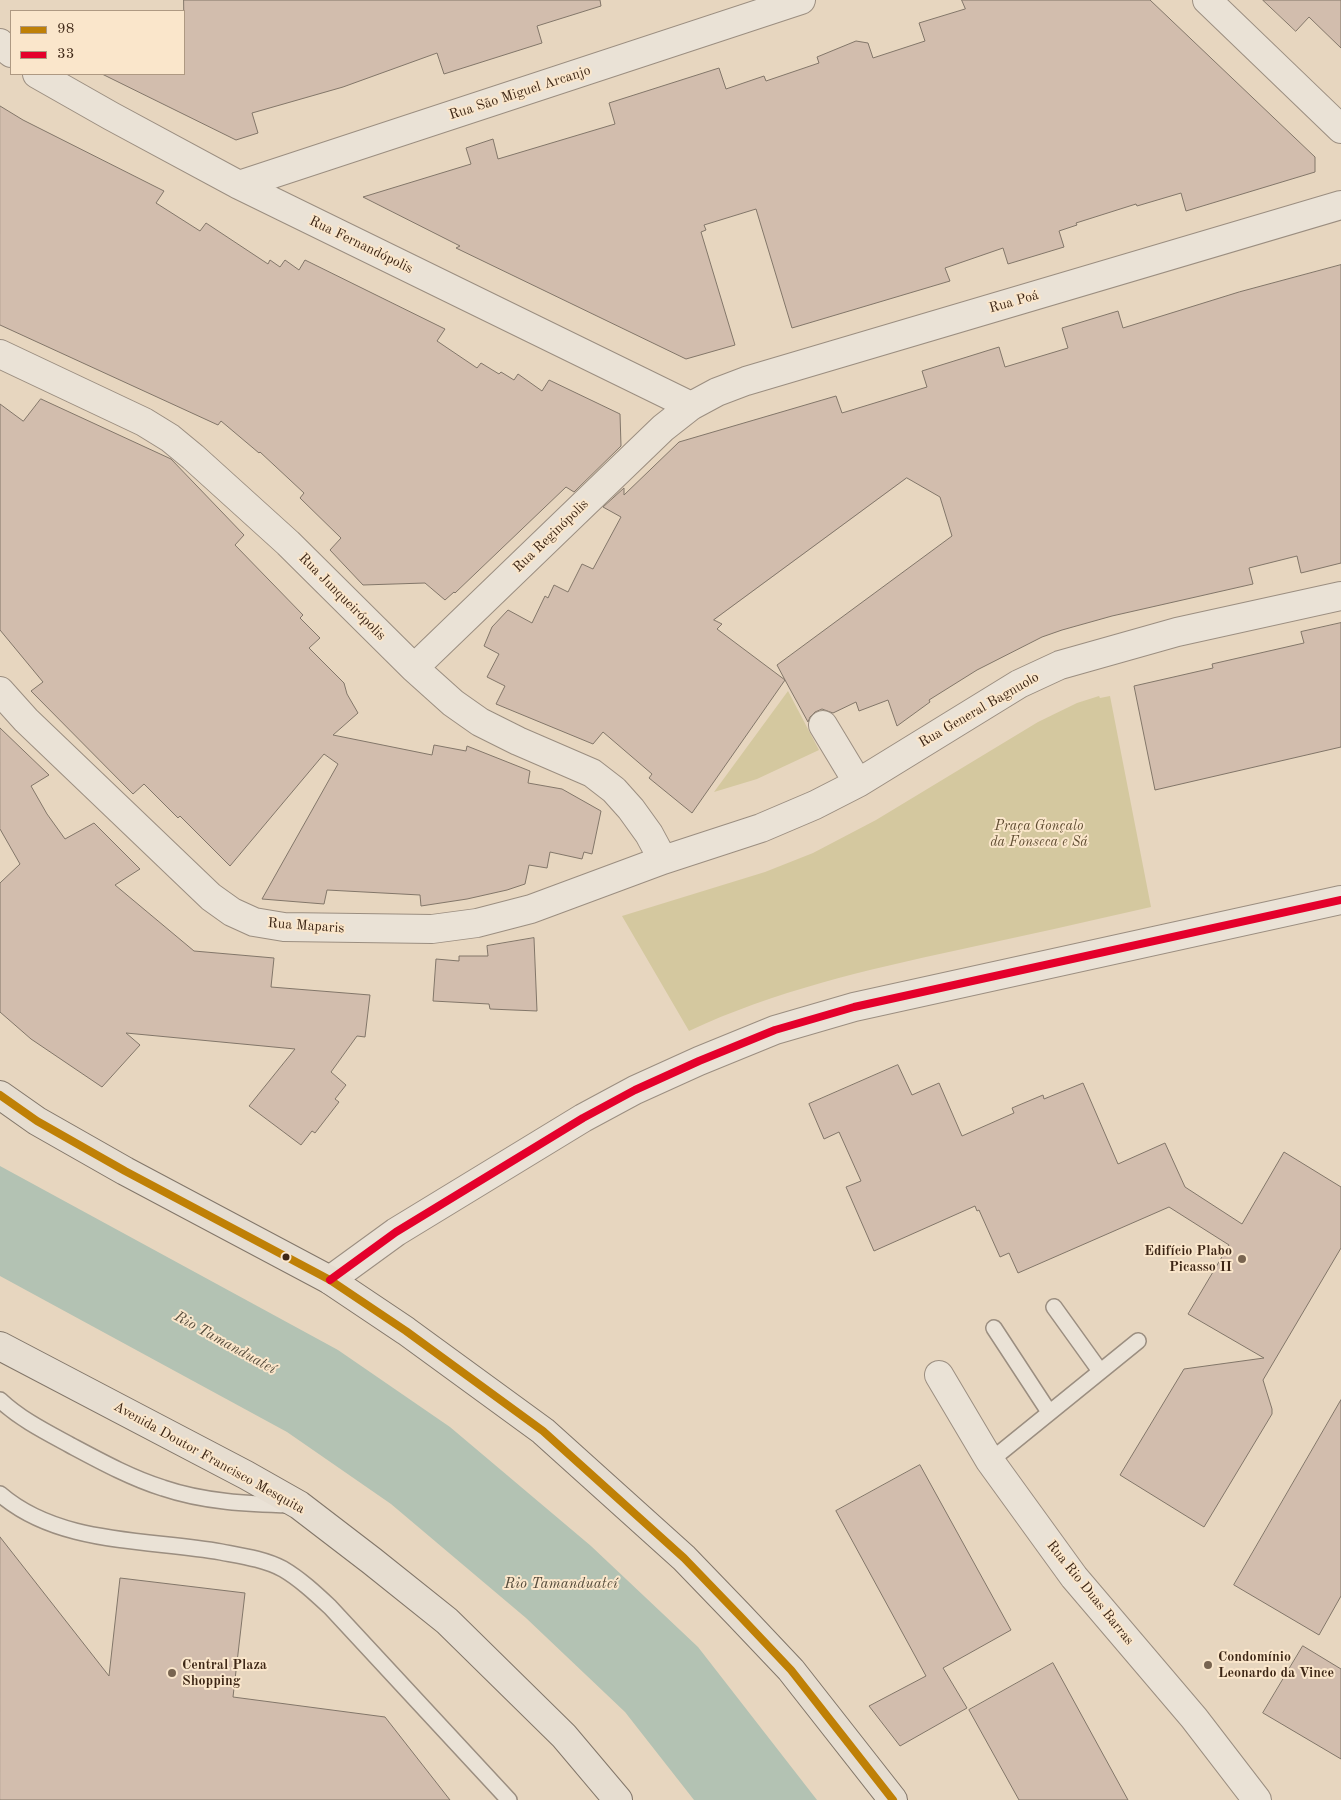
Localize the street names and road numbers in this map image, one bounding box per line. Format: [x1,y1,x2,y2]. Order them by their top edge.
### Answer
street label: Rua São Miguel Arcanjo [447,62,593,124]
street label: Rua Fernandópolis [306,213,416,277]
street label: Rua Poá [987,287,1041,317]
street label: Rua Reginópolis [510,496,592,576]
street label: Rua Junqueirópolis [295,550,389,644]
street label: Rua General Bagnuolo [916,669,1042,751]
street label: Rua Maparis [267,915,345,937]
street label: Avenida Doutor Francisco Mesquita [110,1398,308,1518]
street label: Rua Rio Duas Barras [1043,1537,1137,1649]

